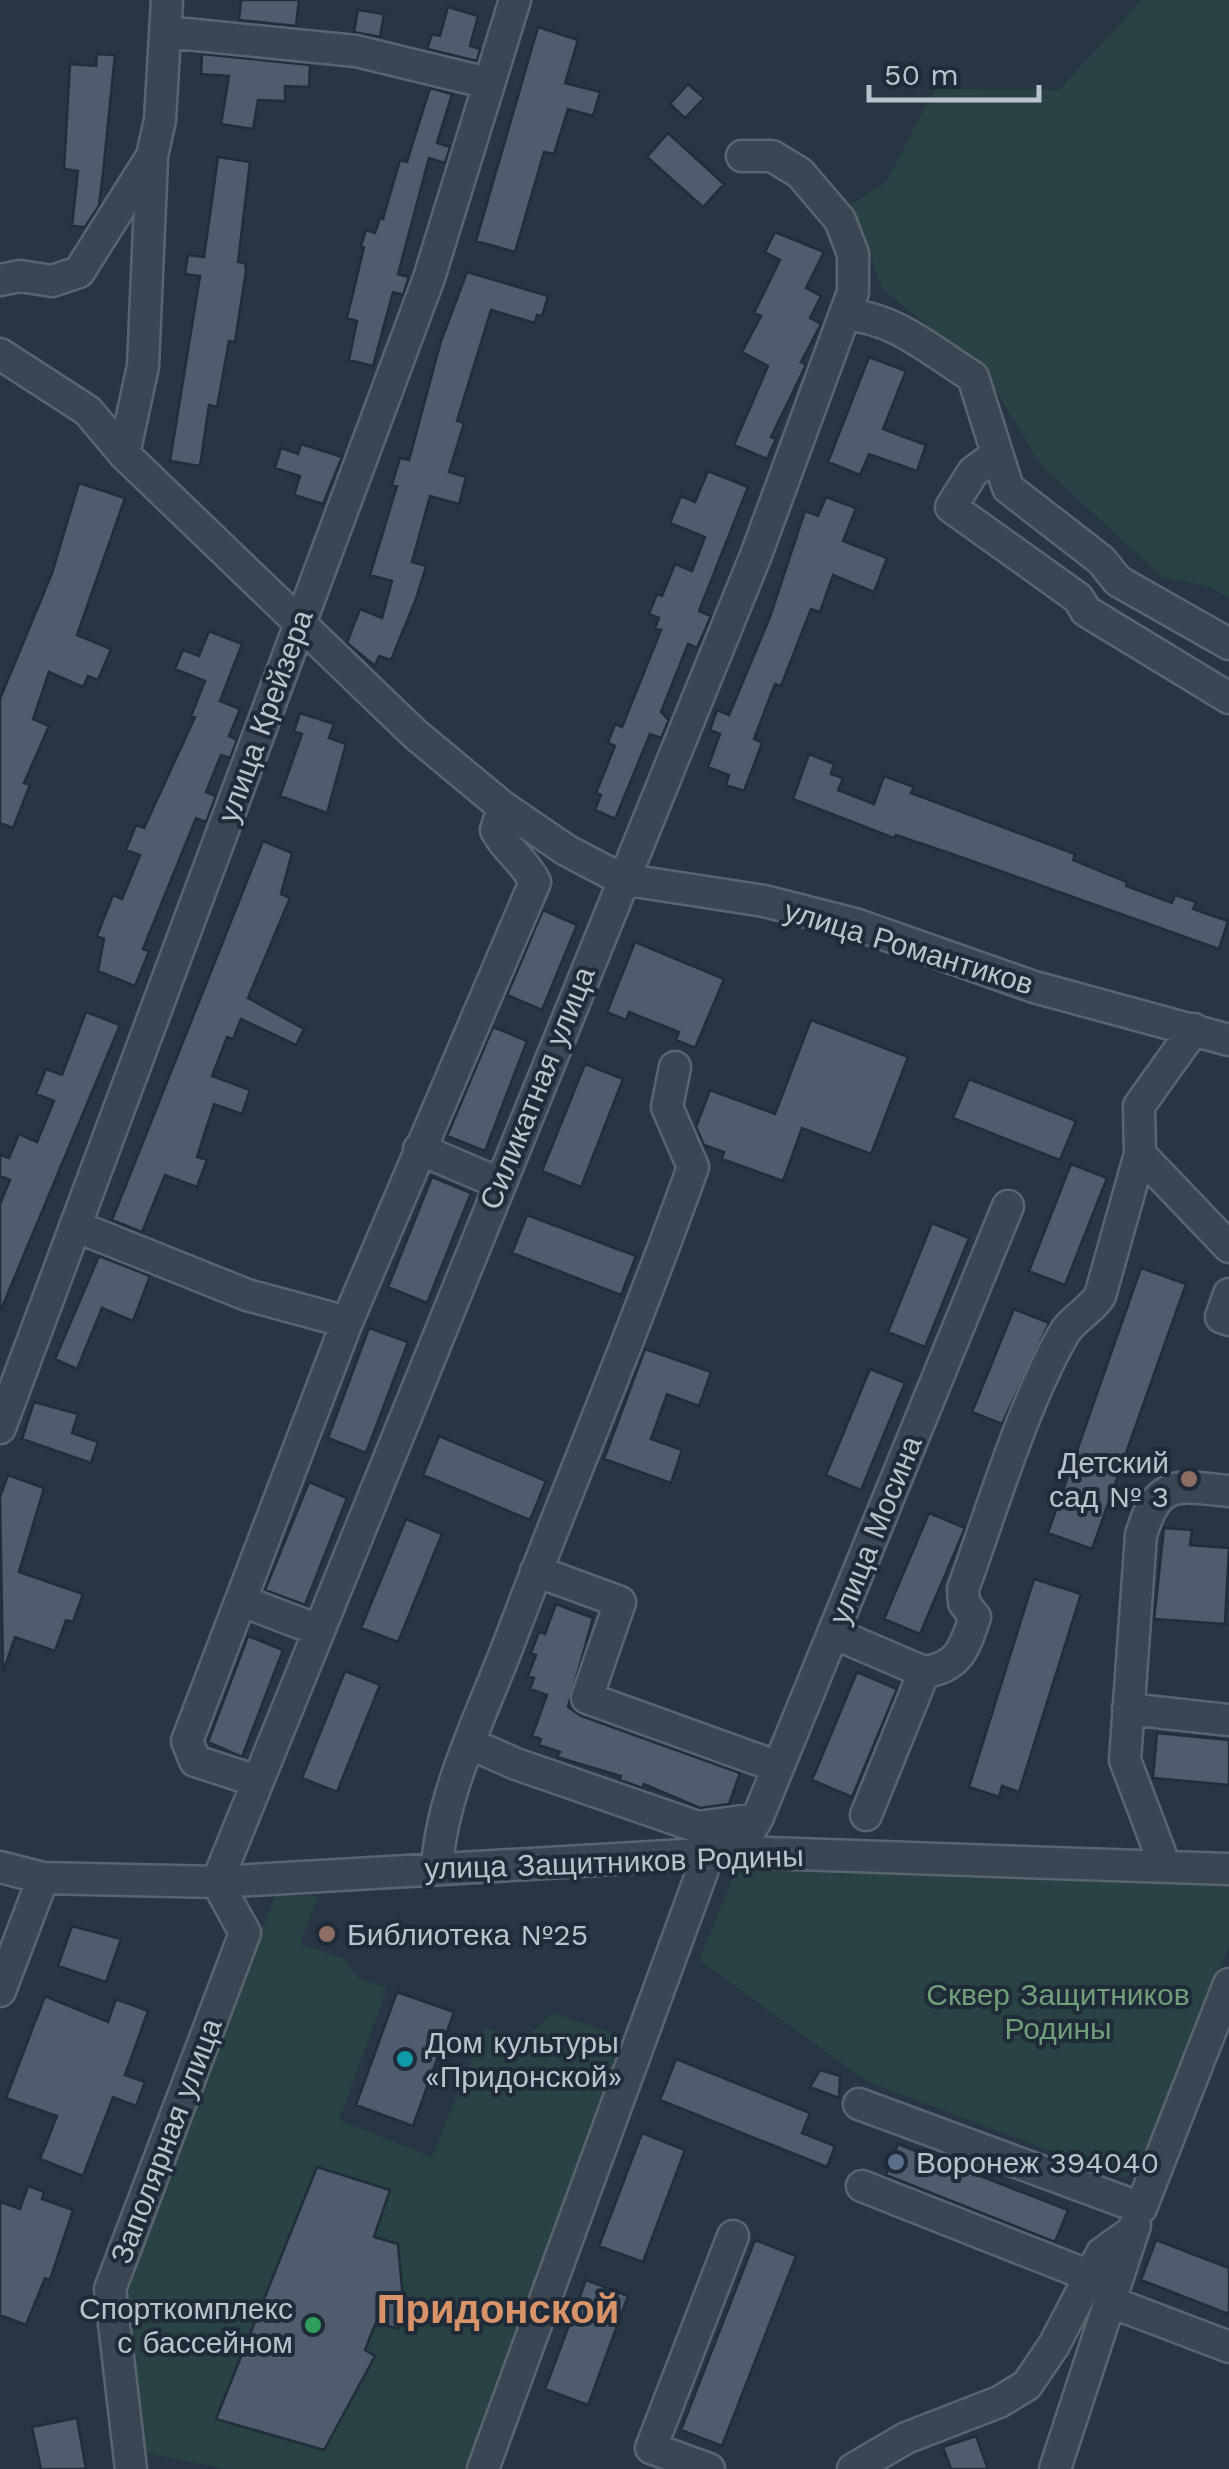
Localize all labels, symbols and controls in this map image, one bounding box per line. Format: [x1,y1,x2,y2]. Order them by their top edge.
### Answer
scale bar [869,40,1039,102]
text: 50 m [884,57,959,92]
street label: улица Крейзера [210,605,320,827]
street label: улица Романтиков [780,892,1038,1002]
street label: Силикатная улица [472,961,602,1214]
street label: улица Мосина [821,1431,929,1629]
place label: Детский сад № 3 [1049,1445,1169,1514]
marker: Детский сад № 3 [1178,1468,1200,1490]
street label: улица Защитников Родины [424,1838,804,1886]
place label: Библиотека №25 [347,1917,588,1952]
marker: Библиотека №25 [316,1923,338,1945]
park label: Сквер Защитников Родины [926,1977,1190,2046]
street label: Заполярная улица [103,2013,229,2269]
place label: Дом культуры «Придонской» [425,2025,622,2094]
marker: Дом культуры «Придонской» [394,2048,416,2070]
place label: Воронеж 394040 [916,2145,1159,2180]
marker: Воронеж 394040 [885,2151,907,2173]
district label: Придонской [377,2286,619,2333]
place label: Спорткомплекс с бассейном [79,2291,293,2360]
marker: Спорткомплекс с бассейном [302,2314,324,2336]

